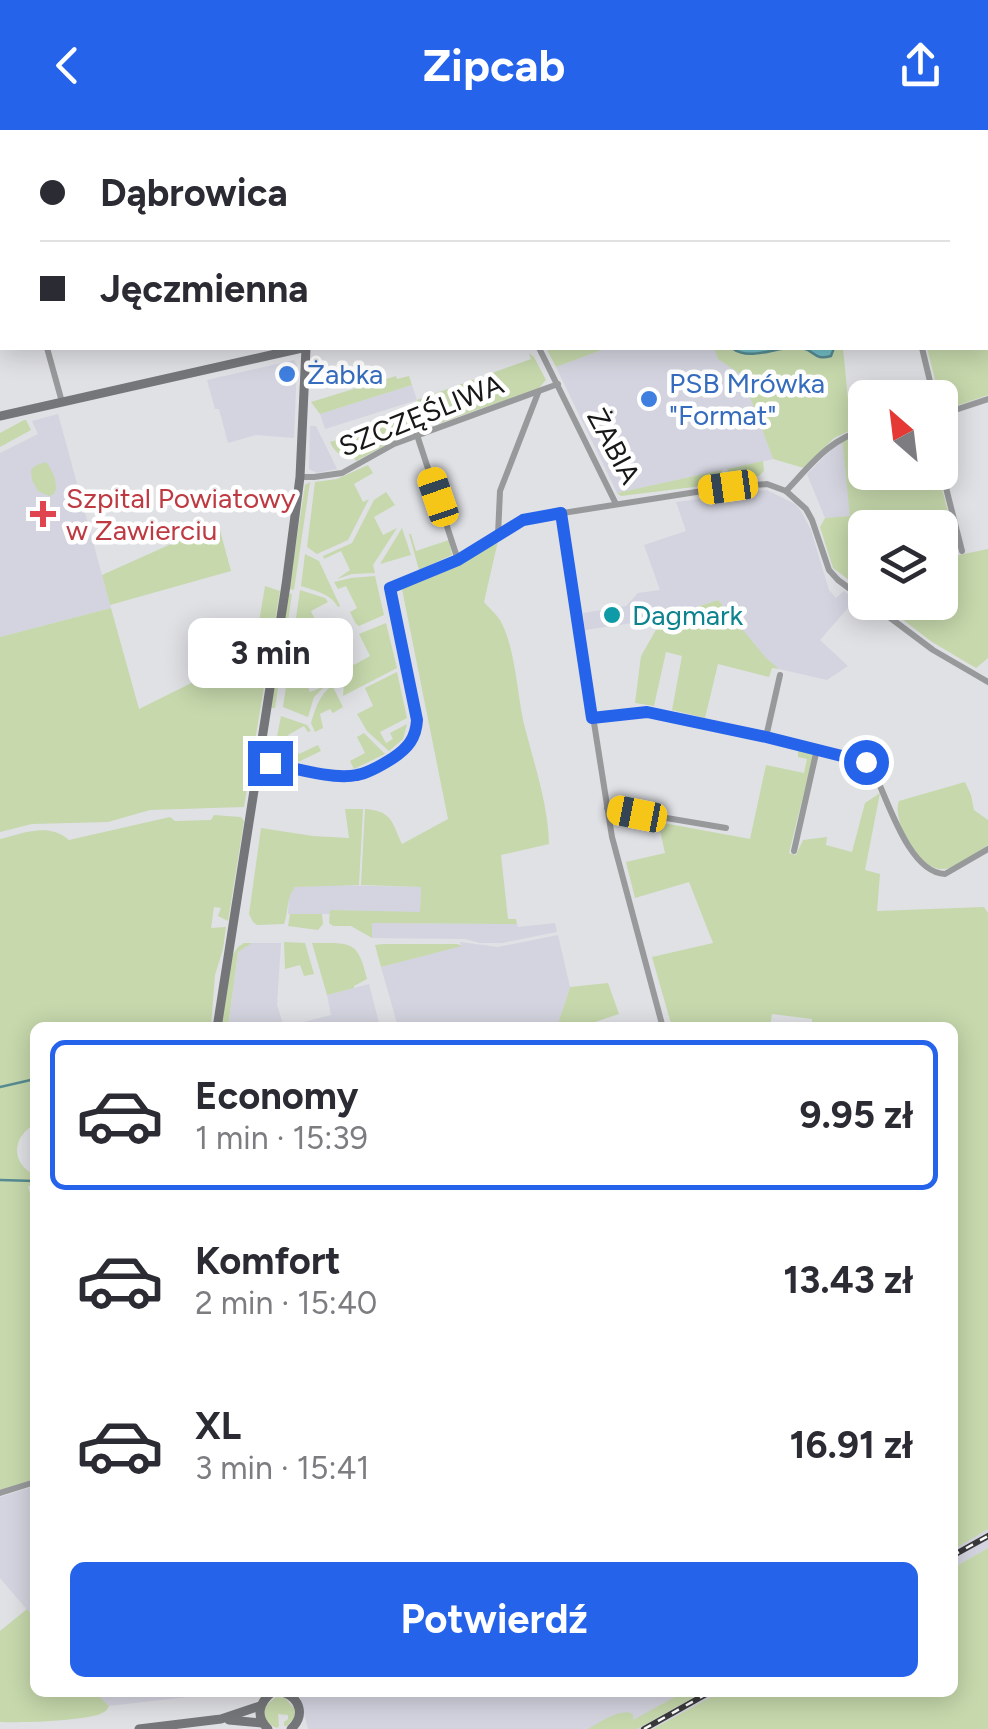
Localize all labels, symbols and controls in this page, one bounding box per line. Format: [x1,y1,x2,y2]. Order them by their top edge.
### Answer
icon: back [40,38,95,93]
text: Zipcab [423,38,565,92]
icon: share [893,38,948,93]
text: Dąbrowica [100,170,288,216]
text: Jęczmienna [100,266,309,312]
place label: Żabka [307,357,383,391]
marker: Żabka [276,363,298,385]
place label: PSB Mrówka "Format" [669,366,825,432]
street label: SZCZĘŚLIWA [334,367,508,463]
north arrow [848,380,958,490]
map controls [848,380,958,620]
marker: PSB Mrówka "Format" [638,388,660,410]
street label: ŻABIA [580,402,648,490]
car [414,464,462,530]
car [696,468,760,506]
place label: Szpital Powiatowy w Zawierciu [66,481,296,547]
marker: Szpital Powiatowy w Zawierciu [30,501,56,527]
button: layers [848,510,958,620]
place label: Dagmark [632,598,744,632]
marker: Dagmark [601,604,623,626]
callout: 3 min [188,618,352,688]
text: 3 min [231,634,310,672]
route start [844,740,889,785]
route end [248,741,293,786]
car [605,794,669,834]
icon: car [75,1070,165,1160]
text: Economy [195,1073,358,1119]
text: 9.95 zł [799,1092,913,1138]
text: 1 min · 15:39 [195,1119,368,1157]
icon: car [75,1235,165,1325]
text: Komfort [195,1238,341,1284]
text: 13.43 zł [783,1257,913,1303]
text: 2 min · 15:40 [195,1284,377,1322]
icon: car [75,1400,165,1490]
text: XL [195,1403,241,1449]
text: 16.91 zł [789,1422,913,1468]
text: 3 min · 15:41 [195,1449,370,1487]
button: Potwierdź [70,1562,918,1677]

